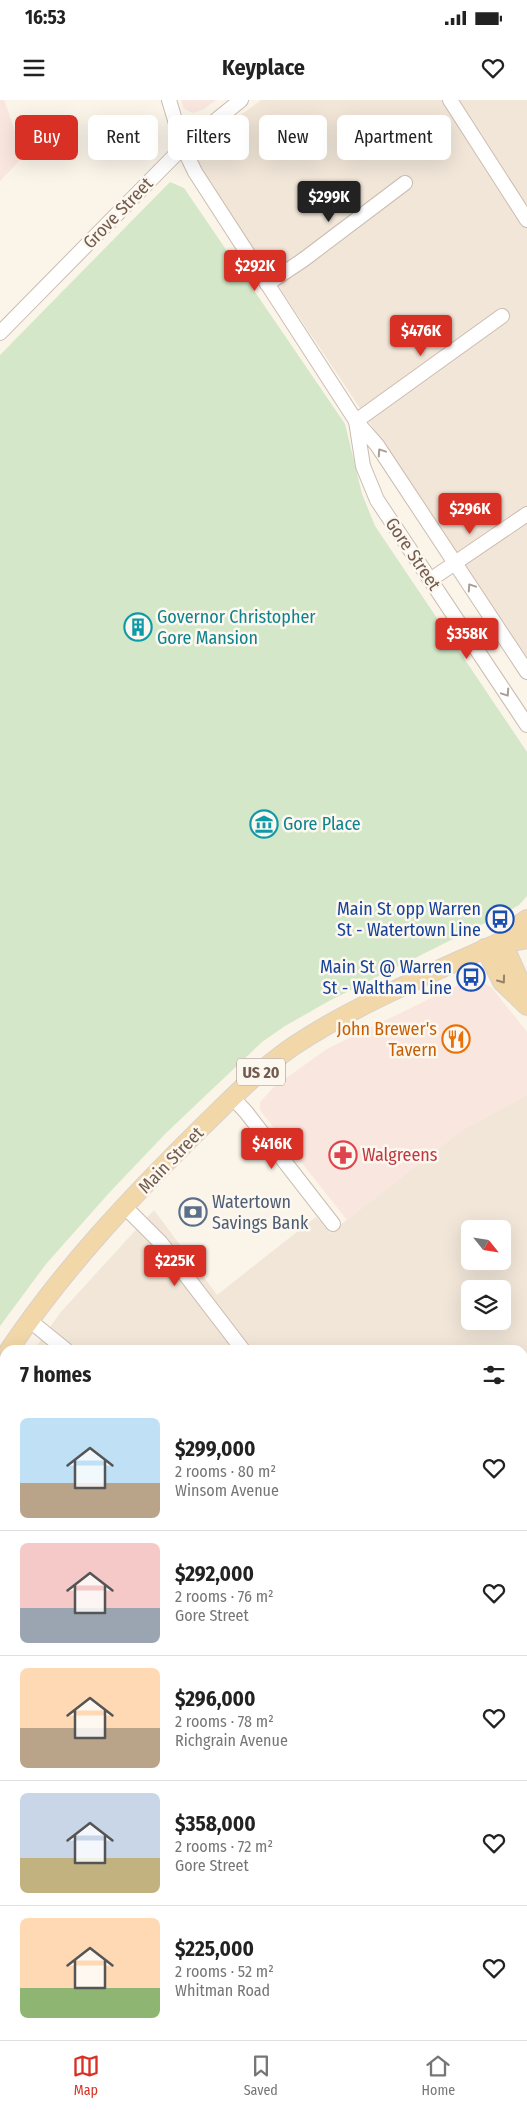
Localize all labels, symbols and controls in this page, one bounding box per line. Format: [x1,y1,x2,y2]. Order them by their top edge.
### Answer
text: 16:53 [25,6,66,29]
icon: menu [20,54,48,82]
text: Keyplace [222,54,305,81]
icon: heart [479,54,507,82]
chip: Buy [15,115,78,160]
chip: Rent [88,115,158,160]
chip: Filters [168,115,249,160]
chip: New [259,115,327,160]
chip: Apartment [337,115,451,160]
street label: Grove Street [79,173,158,253]
pin: $299K [294,180,364,223]
text: $299K [309,187,349,206]
pin: $292K [220,250,290,292]
text: $292K [235,256,275,275]
pin: $476K [386,314,456,357]
text: $476K [401,321,441,340]
one-way arrow [378,448,387,457]
pin: $296K [435,492,505,535]
text: $296K [449,499,491,518]
street label: Gore Street [381,513,445,595]
one-way arrow [468,583,477,593]
place label: Governor Christopher Gore Mansion [157,606,316,649]
building icon: Governor Christopher Gore Mansion [123,612,153,642]
pin: $358K [432,618,502,660]
text: $358K [446,624,488,643]
one-way arrow [500,687,509,697]
museum icon: Gore Place [249,809,279,839]
place label: Gore Place [283,813,361,835]
place label: Main St opp Warren St - Watertown Line [337,898,481,941]
bus stop icon: Main St opp Warren St - Watertown Line [485,904,515,934]
place label: Main St @ Warren St - Waltham Line [320,956,452,999]
bus stop icon: Main St @ Warren St - Waltham Line [456,962,486,992]
one-way arrow [496,975,505,984]
place label: John Brewer's Tavern [337,1018,437,1061]
restaurant icon: John Brewer's Tavern [441,1024,471,1054]
road number: US 20 [237,1059,285,1086]
street label: Main Street [134,1122,208,1198]
pin: $416K [237,1128,307,1170]
text: $416K [252,1134,292,1153]
pharmacy icon: Walgreens [328,1140,358,1170]
place label: Walgreens [362,1144,438,1166]
place label: Watertown Savings Bank [212,1191,309,1234]
bank icon: Watertown Savings Bank [178,1197,208,1227]
north arrow [461,1220,511,1270]
map controls [461,1220,511,1330]
pin: $225K [140,1244,210,1287]
text: $225K [155,1251,195,1270]
button: layers [461,1280,511,1330]
icon: filters [480,1361,508,1389]
text: 7 homes [20,1362,91,1388]
text: $299,000 [175,1436,255,1462]
icon: home [60,1438,120,1498]
icon: heart [480,1454,508,1482]
text: 2 rooms · 80 m² [175,1462,276,1481]
text: Winsom Avenue [175,1481,279,1500]
text: $292,000 [175,1561,254,1587]
icon: home [60,1563,120,1623]
icon: heart [480,1579,508,1607]
text: 2 rooms · 76 m² [175,1587,274,1606]
text: Gore Street [175,1606,249,1625]
text: $296,000 [175,1686,256,1712]
icon: home [60,1688,120,1748]
icon: heart [480,1704,508,1732]
text: 2 rooms · 78 m² [175,1712,274,1731]
text: Richgrain Avenue [175,1731,288,1750]
text: $358,000 [175,1811,256,1837]
icon: home [60,1813,120,1873]
icon: heart [480,1829,508,1857]
text: 2 rooms · 72 m² [175,1837,273,1856]
text: Gore Street [175,1856,249,1875]
text: $225,000 [175,1936,254,1962]
icon: home [60,1938,120,1998]
icon: heart [480,1954,508,1982]
text: 2 rooms · 52 m² [175,1962,274,1981]
text: Whitman Road [175,1981,270,2000]
tab: Map [72,2052,100,2099]
tab: Saved [244,2052,278,2099]
tab: Home [422,2052,455,2099]

